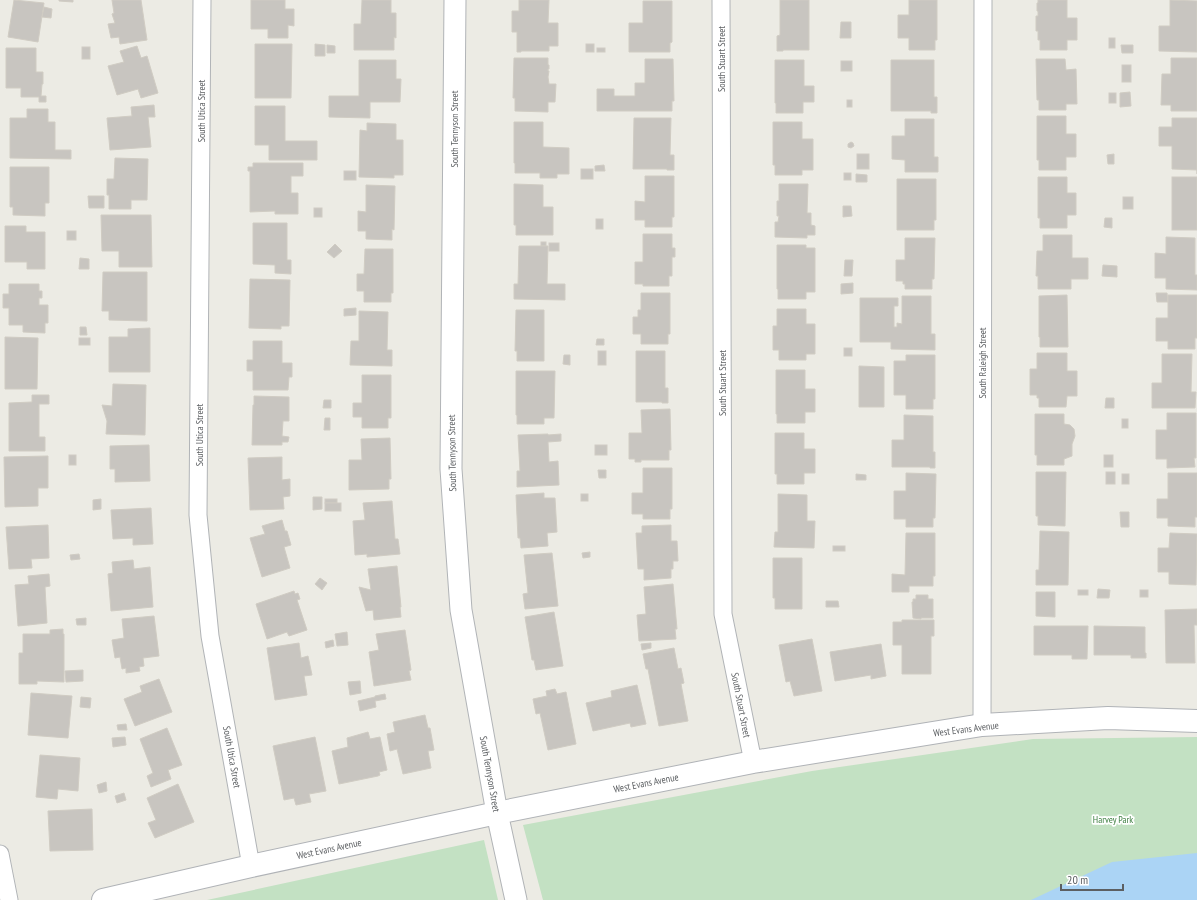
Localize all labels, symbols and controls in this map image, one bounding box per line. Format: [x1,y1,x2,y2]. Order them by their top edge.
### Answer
street label: South Stuart Street [715,26,728,92]
street label: South Utica Street [195,79,208,142]
street label: South Tennyson Street [448,90,461,167]
street label: South Raleigh Street [976,327,989,399]
street label: South Stuart Street [716,350,729,416]
street label: South Utica Street [193,403,206,466]
street label: South Tennyson Street [445,414,459,492]
street label: South Stuart Street [728,671,754,739]
street label: West Evans Avenue [933,719,999,739]
street label: South Utica Street [220,725,244,789]
street label: South Tennyson Street [477,735,503,813]
street label: West Evans Avenue [612,770,680,796]
park label: Harvey Park [1093,813,1133,826]
street label: West Evans Avenue [295,836,363,862]
scale bar [1061,866,1123,892]
text: 20 m [1067,872,1088,887]

